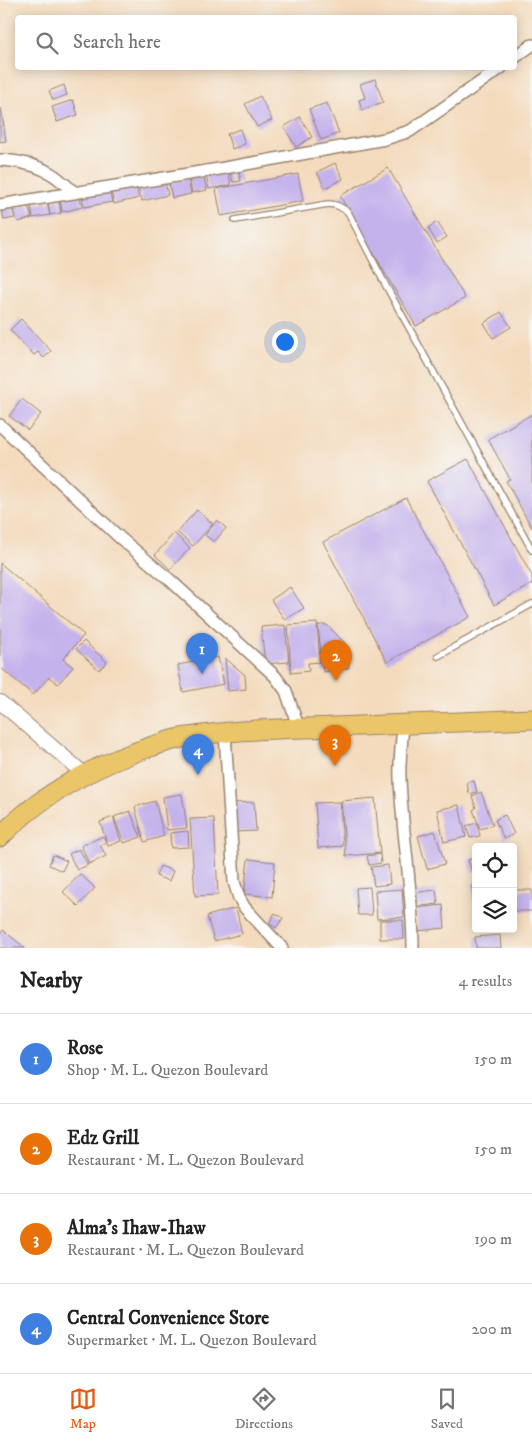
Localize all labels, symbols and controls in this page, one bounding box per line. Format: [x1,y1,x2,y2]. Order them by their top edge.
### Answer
search box [15,15,517,70]
icon: search [33,29,61,57]
text: Search here [73,31,161,54]
your location [272,329,298,355]
pin: 1 [186,633,218,674]
pin: 2 [320,640,352,681]
pin: 3 [319,725,351,766]
pin: 4 [182,734,214,775]
map controls [472,843,517,933]
button: locate [472,843,517,888]
button: layers [472,888,517,933]
text: Nearby [20,968,82,994]
text: 4 results [459,971,512,991]
text: Rose [67,1037,103,1060]
text: 1 [33,1049,39,1069]
text: 150 m [474,1049,512,1069]
text: Shop · M. L. Quezon Boulevard [67,1060,268,1080]
text: Edz Grill [67,1127,139,1150]
text: 2 [32,1139,40,1159]
text: 150 m [474,1139,512,1159]
text: Restaurant · M. L. Quezon Boulevard [67,1150,304,1170]
text: Alma's Ihaw-Ihaw [67,1217,206,1240]
text: 3 [33,1229,39,1249]
text: 190 m [474,1229,512,1249]
text: Restaurant · M. L. Quezon Boulevard [67,1240,304,1260]
text: Central Convenience Store [67,1307,269,1330]
text: 4 [31,1319,41,1339]
text: 200 m [471,1319,512,1339]
text: Supermarket · M. L. Quezon Boulevard [67,1330,317,1350]
tab: Map [69,1385,97,1433]
tab: Directions [235,1385,293,1433]
tab: Saved [431,1385,463,1433]

